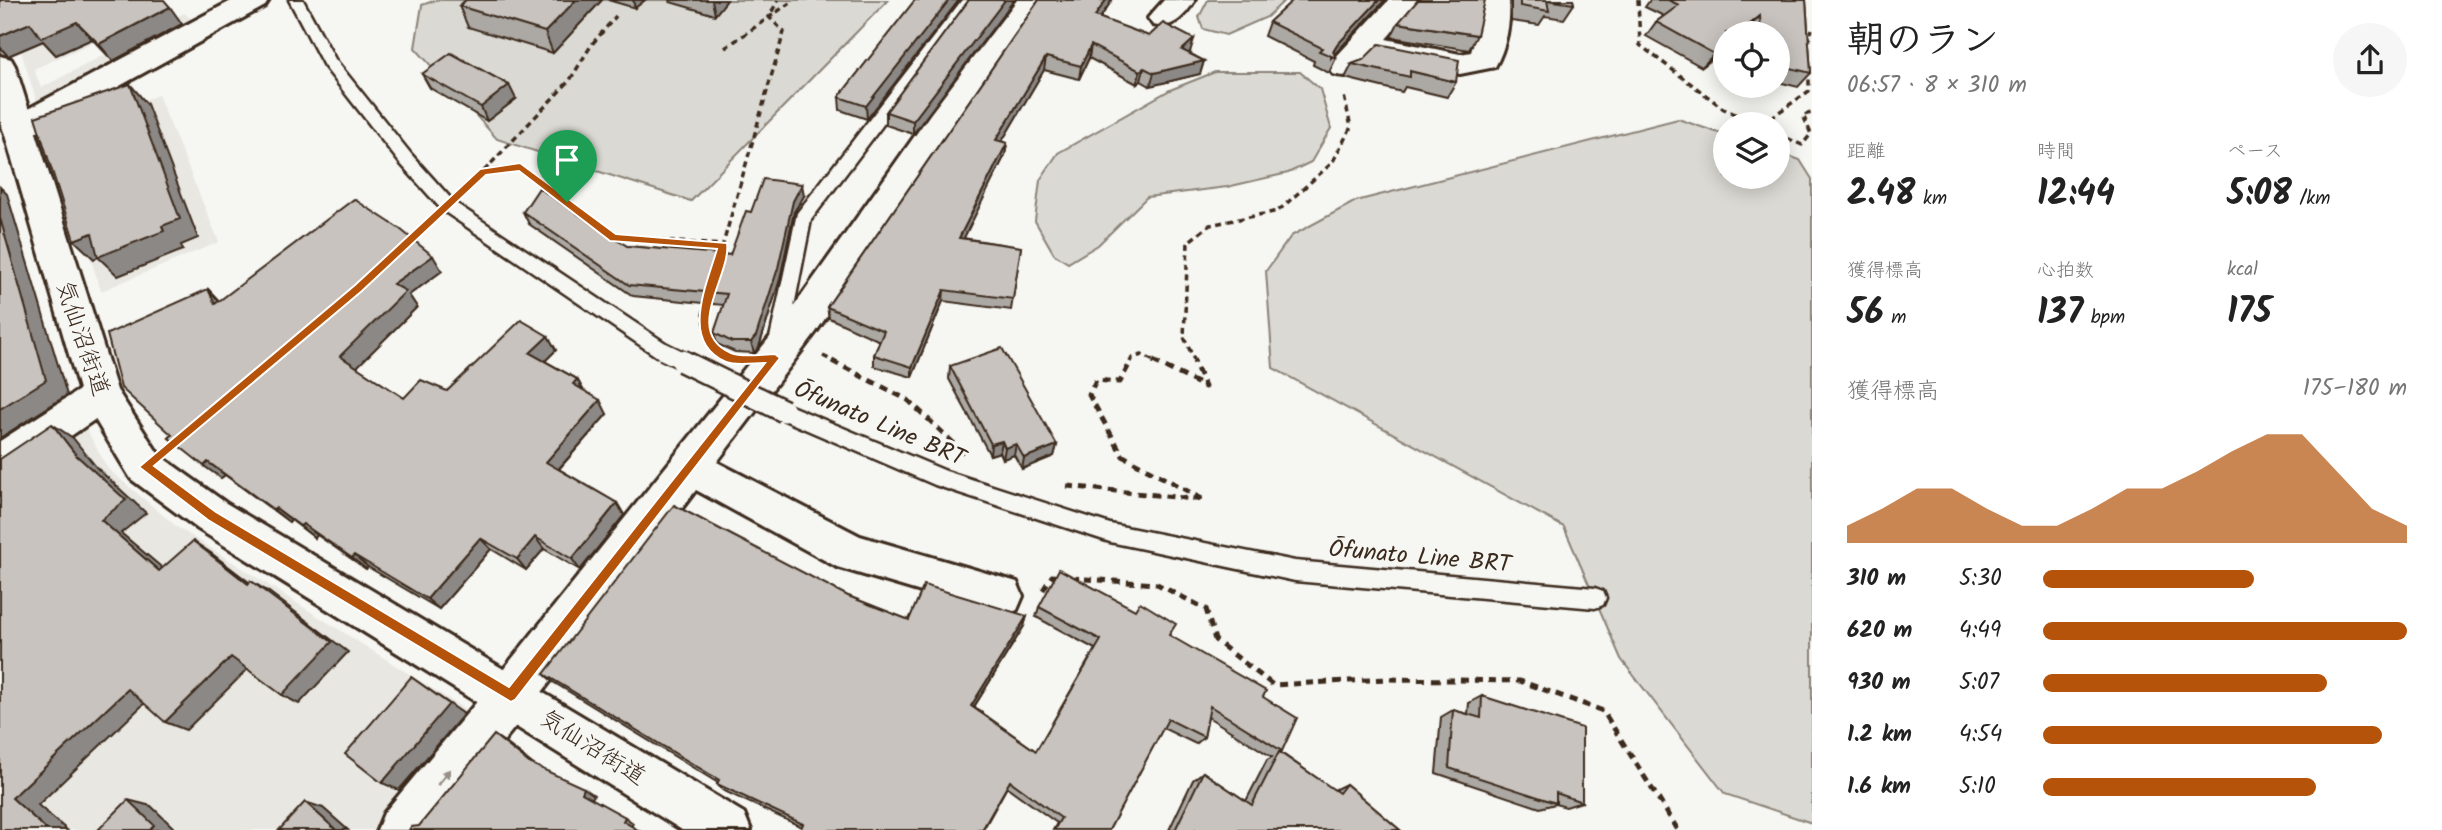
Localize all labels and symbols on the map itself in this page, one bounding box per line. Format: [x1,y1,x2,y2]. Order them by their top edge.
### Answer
pin [537,130,597,202]
street label: 気仙沼街道 [44,275,120,402]
street label: Ōfunato Line BRT [787,371,973,479]
street label: Ōfunato Line BRT [1327,530,1515,585]
street label: 気仙沼街道 [531,700,653,797]
one-way arrow [436,769,451,786]

